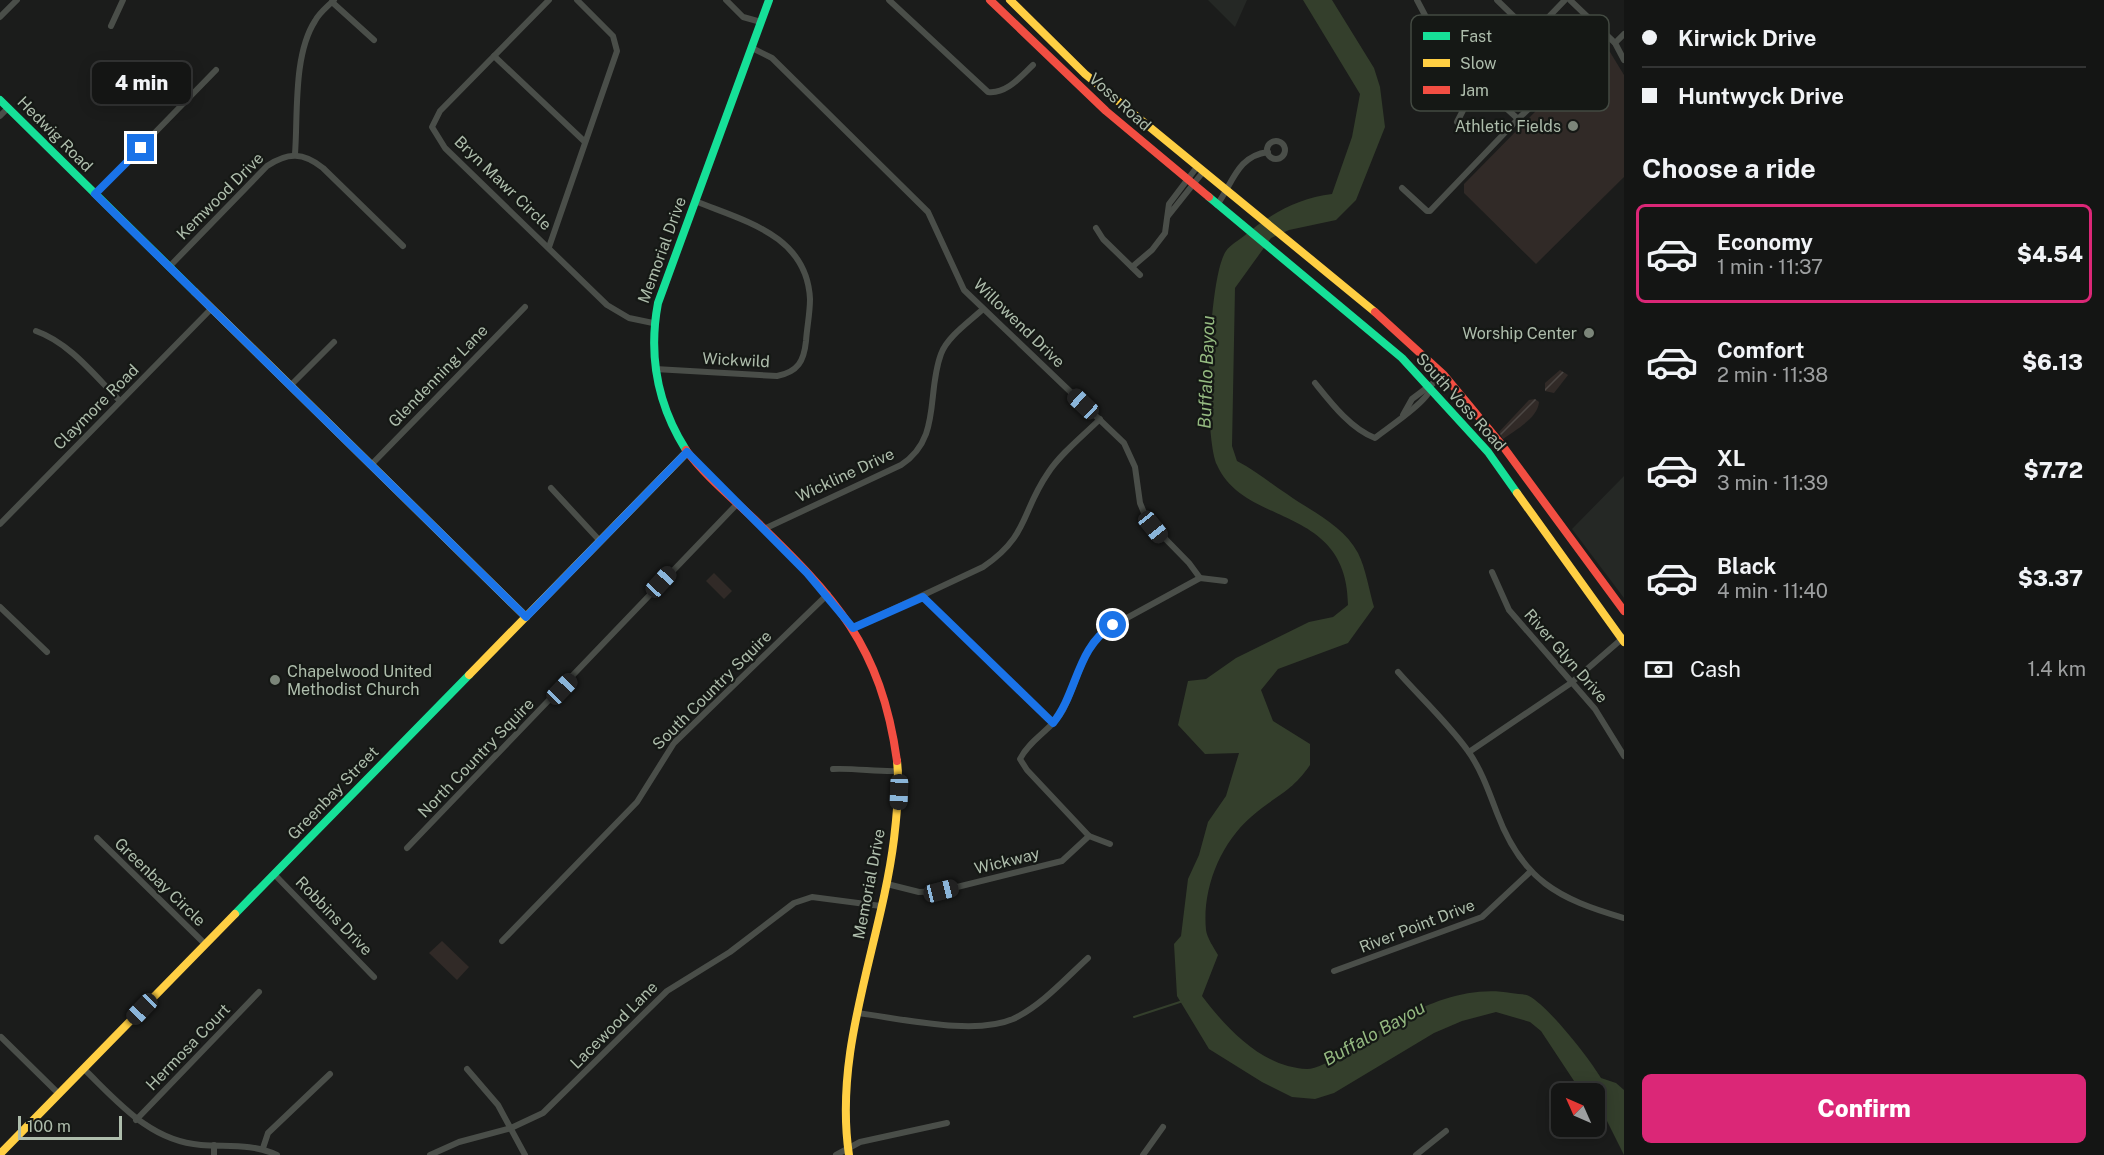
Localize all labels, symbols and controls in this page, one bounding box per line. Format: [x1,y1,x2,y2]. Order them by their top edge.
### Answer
legend [1411,15,1609,111]
text: Kirwick Drive [1678,25,1817,51]
text: Fast [1460,27,1492,46]
text: Slow [1460,54,1497,73]
callout: 4 min [92,61,190,103]
street label: Voss Road [1085,69,1155,135]
text: 4 min [115,71,168,95]
text: Jam [1460,81,1489,100]
text: Huntwyck Drive [1678,83,1844,109]
street label: Hedwig Road [13,92,97,176]
place label: Athletic Fields [1455,117,1561,136]
marker: Athletic Fields [1566,119,1580,133]
street label: Bryn Mawr Circle [451,132,555,234]
route end [127,134,154,161]
street label: Kemwood Drive [173,149,267,243]
text: Choose a ride [1642,152,1816,184]
street label: Memorial Drive [634,194,690,306]
icon: car [1645,227,1699,281]
text: Economy [1717,229,1813,255]
text: $4.54 [2017,241,2083,267]
text: 1 min · 11:37 [1717,255,1823,279]
street label: Willowend Drive [969,275,1069,371]
water label: Buffalo Bayou [1194,315,1218,429]
street label: Glendenning Lane [384,321,492,431]
place label: Worship Center [1462,324,1577,343]
marker: Worship Center [1582,326,1596,340]
icon: car [1645,335,1699,389]
text: Comfort [1717,337,1804,363]
street label: Wickwild [702,349,770,371]
street label: South Voss Road [1412,349,1510,455]
text: $6.13 [2022,349,2083,375]
street label: Claymore Road [49,360,143,454]
text: 2 min · 11:38 [1717,363,1828,387]
car [1064,385,1102,423]
icon: car [1645,443,1699,497]
street label: Wickline Drive [793,444,897,506]
text: XL [1717,445,1745,471]
text: $7.72 [2024,457,2083,483]
text: 3 min · 11:39 [1717,471,1828,495]
car [1135,507,1171,547]
icon: car [1645,551,1699,605]
text: Black [1717,553,1776,579]
car [642,563,680,601]
text: $3.37 [2018,565,2083,591]
text: 4 min · 11:40 [1717,579,1828,603]
street label: River Glyn Drive [1520,605,1612,707]
route start [1099,611,1126,638]
street label: South Country Squire [648,626,776,754]
icon: cash [1642,653,1675,686]
text: Cash [1690,656,1741,682]
text: 1.4 km [2028,657,2086,681]
place label: Chapelwood United Methodist Church [287,662,432,699]
car [543,670,581,708]
marker: Chapelwood United Methodist Church [268,673,282,687]
street label: North Country Squire [414,694,538,822]
street label: Greenbay Street [284,742,382,844]
car [889,774,909,810]
street label: Memorial Drive [849,827,889,941]
street label: Greenbay Circle [111,834,209,930]
street label: Wickway [972,844,1042,878]
street label: Robbins Drive [292,873,376,959]
car [921,878,961,904]
street label: River Point Drive [1357,895,1477,957]
street label: Lacewood Lane [566,977,662,1073]
car [123,990,161,1028]
water label: Buffalo Bayou [1319,996,1429,1070]
street label: Hermosa Court [142,1000,234,1094]
button: Confirm [1642,1074,2086,1143]
north arrow [1551,1083,1605,1137]
map controls [1551,1083,1605,1137]
scale bar [18,1113,122,1140]
text: 100 m [27,1117,71,1136]

